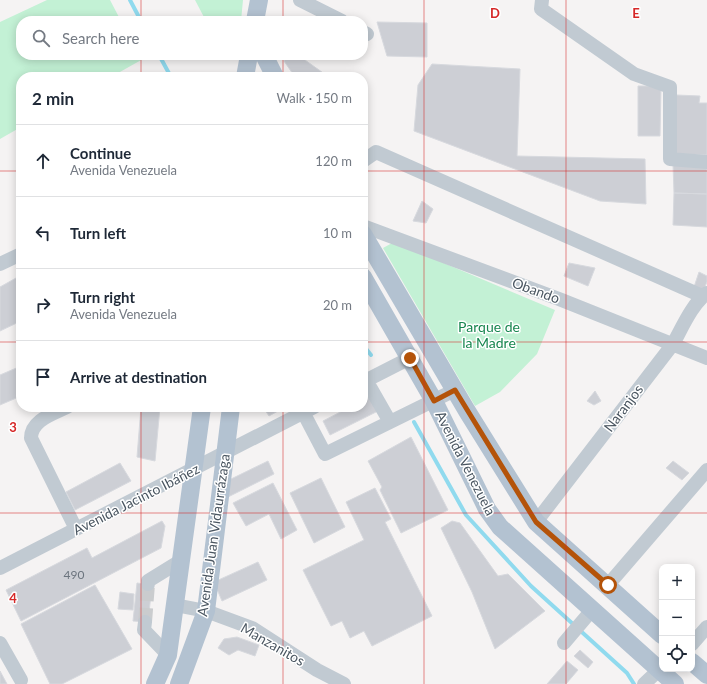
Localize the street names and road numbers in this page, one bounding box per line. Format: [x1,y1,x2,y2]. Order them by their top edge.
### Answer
street label: Obando [510,274,562,306]
street label: Naranjos [600,381,646,435]
street label: Avenida Venezuela [432,408,500,518]
street label: Avenida Juan Vidaurrázaga [193,453,233,617]
street label: Avenida Jacinto Ibáñez [70,460,202,538]
street label: Manzanitos [238,619,308,669]

